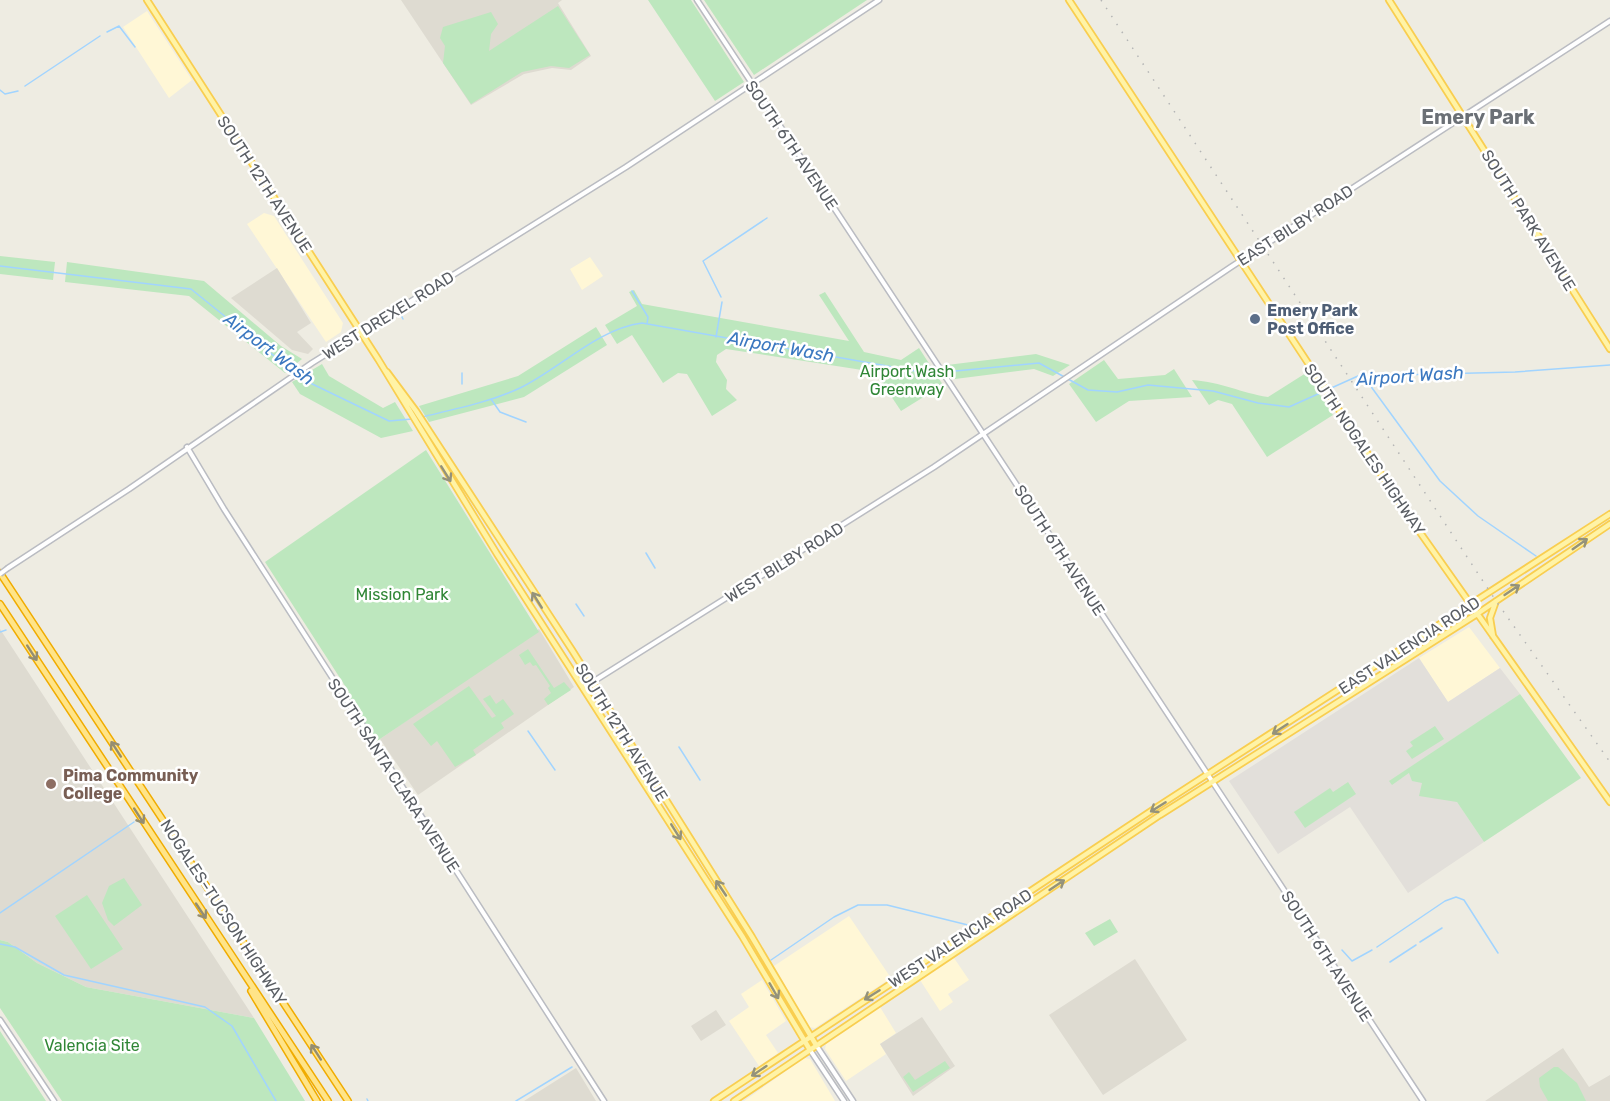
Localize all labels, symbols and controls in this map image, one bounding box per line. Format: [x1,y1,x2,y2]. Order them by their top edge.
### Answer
street label: SOUTH 6TH AVENUE [741,77,842,214]
district label: Emery Park [1421,105,1535,129]
street label: SOUTH 12TH AVENUE [213,112,316,256]
street label: SOUTH PARK AVENUE [1477,146,1580,294]
street label: EAST BILBY ROAD [1234,181,1357,270]
street label: WEST DREXEL ROAD [319,267,458,364]
place label: Emery Park Post Office [1267,301,1359,338]
water label: Airport Wash [219,307,319,390]
marker: Emery Park Post Office [1248,312,1262,326]
water label: Airport Wash [725,327,836,367]
street label: SOUTH NOGALES HIGHWAY [1300,360,1429,539]
water label: Airport Wash [1355,361,1464,391]
park label: Airport Wash Greenway [860,362,954,399]
one-way arrow [440,465,453,482]
street label: SOUTH 6TH AVENUE [1010,481,1109,619]
street label: WEST BILBY ROAD [721,518,847,607]
one-way arrow [1571,538,1587,550]
one-way arrow [1503,584,1520,596]
park label: Mission Park [356,585,449,604]
one-way arrow [531,592,543,609]
street label: EAST VALENCIA ROAD [1335,593,1484,698]
one-way arrow [26,644,38,661]
street label: SOUTH 12TH AVENUE [571,660,672,805]
street label: SOUTH SANTA CLARA AVENUE [324,675,463,876]
one-way arrow [1272,724,1289,736]
one-way arrow [110,741,122,758]
place label: Pima Community College [63,766,199,803]
marker: Pima Community College [44,777,58,791]
one-way arrow [1150,801,1166,813]
one-way arrow [133,807,145,824]
street label: NOGALES–TUCSON HIGHWAY [156,816,291,1009]
one-way arrow [671,823,683,840]
one-way arrow [1049,879,1065,891]
one-way arrow [714,880,726,897]
street label: WEST VALENCIA ROAD [885,885,1035,992]
street label: SOUTH 6TH AVENUE [1277,887,1376,1025]
one-way arrow [195,902,208,919]
one-way arrow [769,982,781,999]
one-way arrow [864,990,881,1002]
park label: Valencia Site [44,1036,140,1055]
one-way arrow [310,1045,322,1061]
one-way arrow [751,1065,768,1077]

